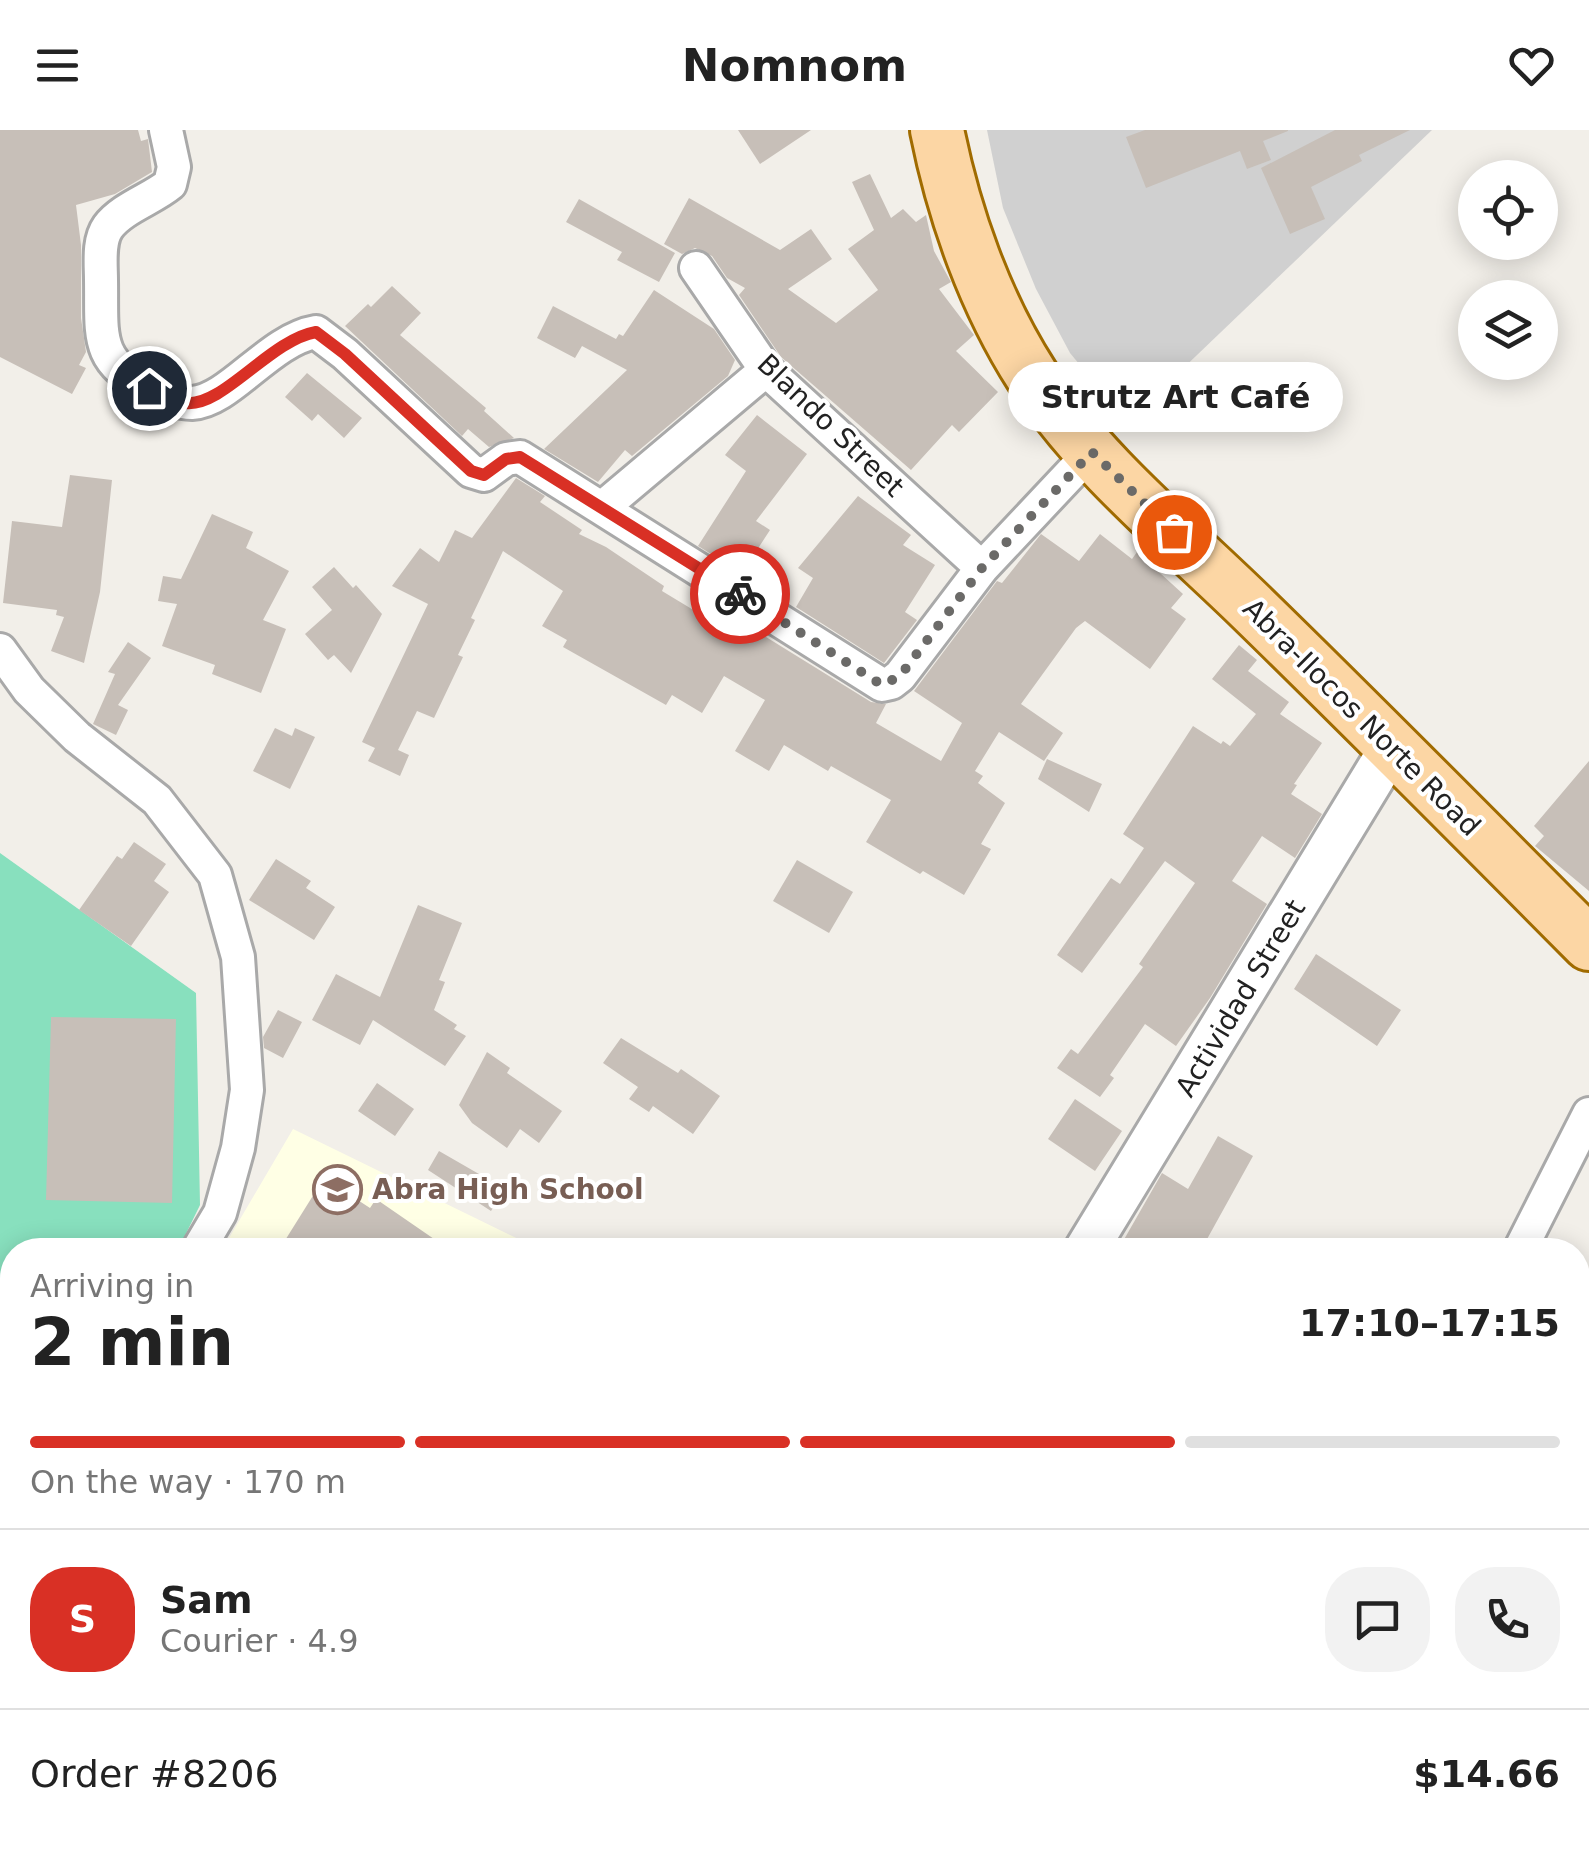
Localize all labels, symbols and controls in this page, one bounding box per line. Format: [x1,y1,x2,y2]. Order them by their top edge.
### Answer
icon: menu [30,38,85,93]
icon: heart [1504,38,1559,93]
text: Nomnom [682,39,907,92]
map controls [1458,160,1558,380]
button: locate [1458,160,1558,260]
button: layers [1458,280,1558,380]
pin [107,346,192,431]
street label: Blando Street [751,347,911,504]
icon: home [122,361,177,416]
callout: Strutz Art Café [1006,362,1342,432]
text: Strutz Art Café [1041,378,1310,416]
pin [1132,490,1217,575]
icon: bag [1147,505,1202,560]
courier [690,544,790,644]
icon: bike [713,567,768,622]
street label: Abra-Ilocos Norte Road [1236,592,1487,843]
street label: Actividad Street [1169,894,1312,1103]
school or university icon: Abra High School [311,1163,363,1215]
place label: Abra High School [372,1173,644,1206]
text: Arriving in [30,1267,194,1305]
text: 17:10–17:15 [1299,1301,1560,1345]
text: 2 min [30,1305,234,1380]
text: On the way · 170 m [30,1463,346,1501]
button: chat [1325,1567,1430,1672]
button: phone [1455,1567,1560,1672]
text: Sam [160,1578,253,1622]
text: S [69,1597,96,1641]
text: Courier · 4.9 [160,1622,359,1660]
text: Order #8206 [30,1752,279,1796]
text: $14.66 [1413,1752,1560,1796]

